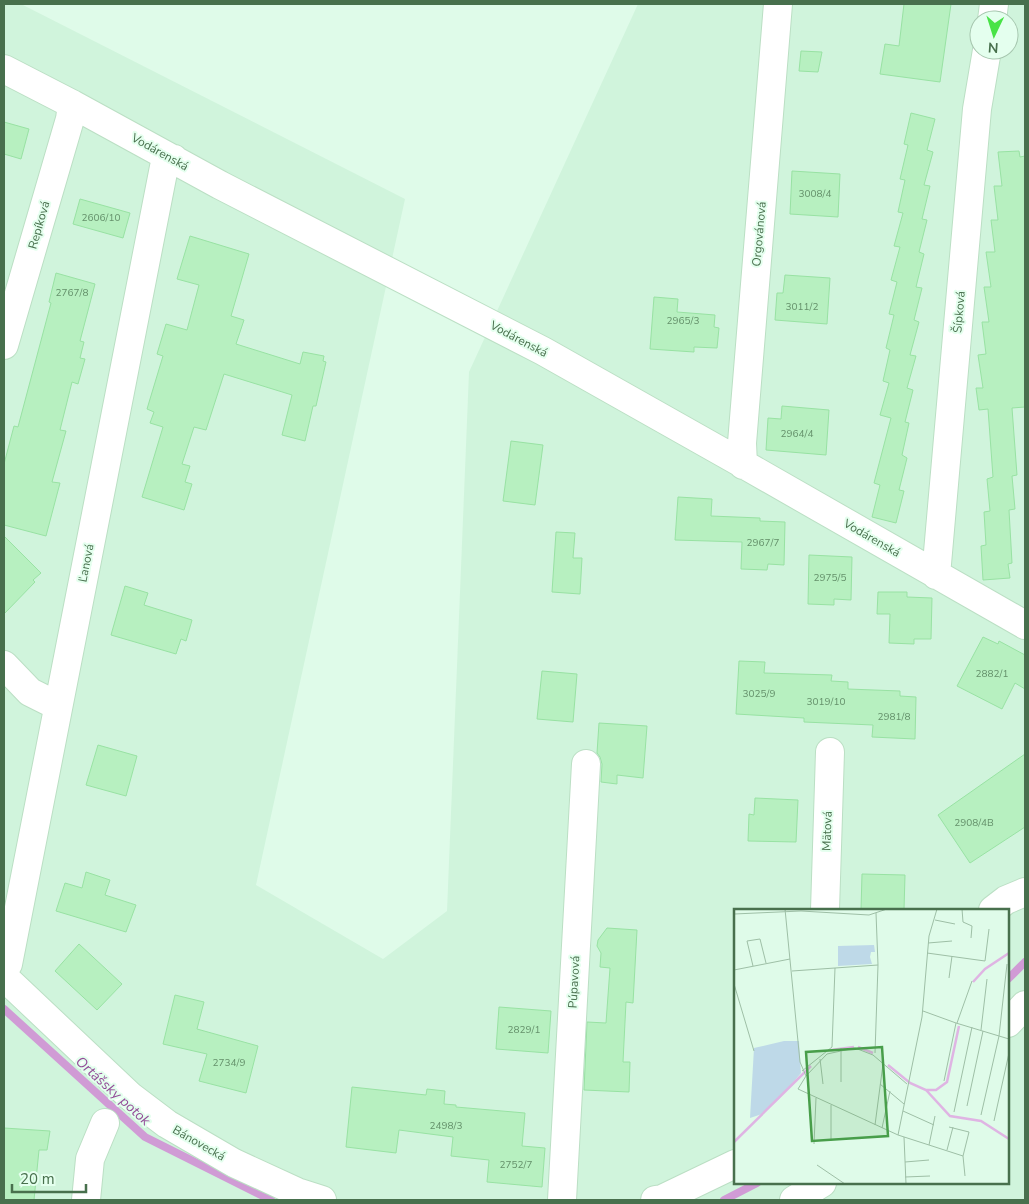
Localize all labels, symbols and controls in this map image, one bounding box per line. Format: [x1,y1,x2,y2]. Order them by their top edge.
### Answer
north arrow [969,10,1019,60]
text: N [987,38,999,57]
street label: Vodárenská [128,129,191,174]
house number: 3008/4 [799,187,831,201]
street label: Repíková [25,199,53,251]
street label: Orgovánová [748,201,770,267]
house number: 2606/10 [82,211,120,225]
house number: 2767/8 [56,286,88,300]
street label: Šípková [949,290,969,334]
house number: 3011/2 [786,300,818,314]
house number: 2965/3 [667,314,699,328]
street label: Vodárenská [487,317,551,361]
house number: 2964/4 [781,427,813,441]
street label: Vodárenská [840,515,903,561]
house number: 2967/7 [747,536,779,550]
street label: Ľanová [74,542,98,584]
house number: 2975/5 [814,571,846,585]
house number: 2882/1 [976,667,1008,681]
house number: 3025/9 [743,687,775,701]
house number: 3019/10 [807,695,845,709]
house number: 2981/8 [878,710,910,724]
street label: Mätová [818,811,836,851]
house number: 2908/4B [954,816,994,830]
inset map [734,909,1009,1184]
street label: Púpavová [565,955,583,1009]
house number: 2829/1 [508,1023,540,1037]
water label: Ortášsky potok [71,1052,155,1130]
house number: 2734/9 [213,1056,245,1070]
house number: 2498/3 [430,1119,462,1133]
street label: Bánovecká [170,1122,228,1164]
house number: 2752/7 [500,1158,532,1172]
scale bar [12,1162,86,1194]
text: 20 m [20,1169,55,1189]

